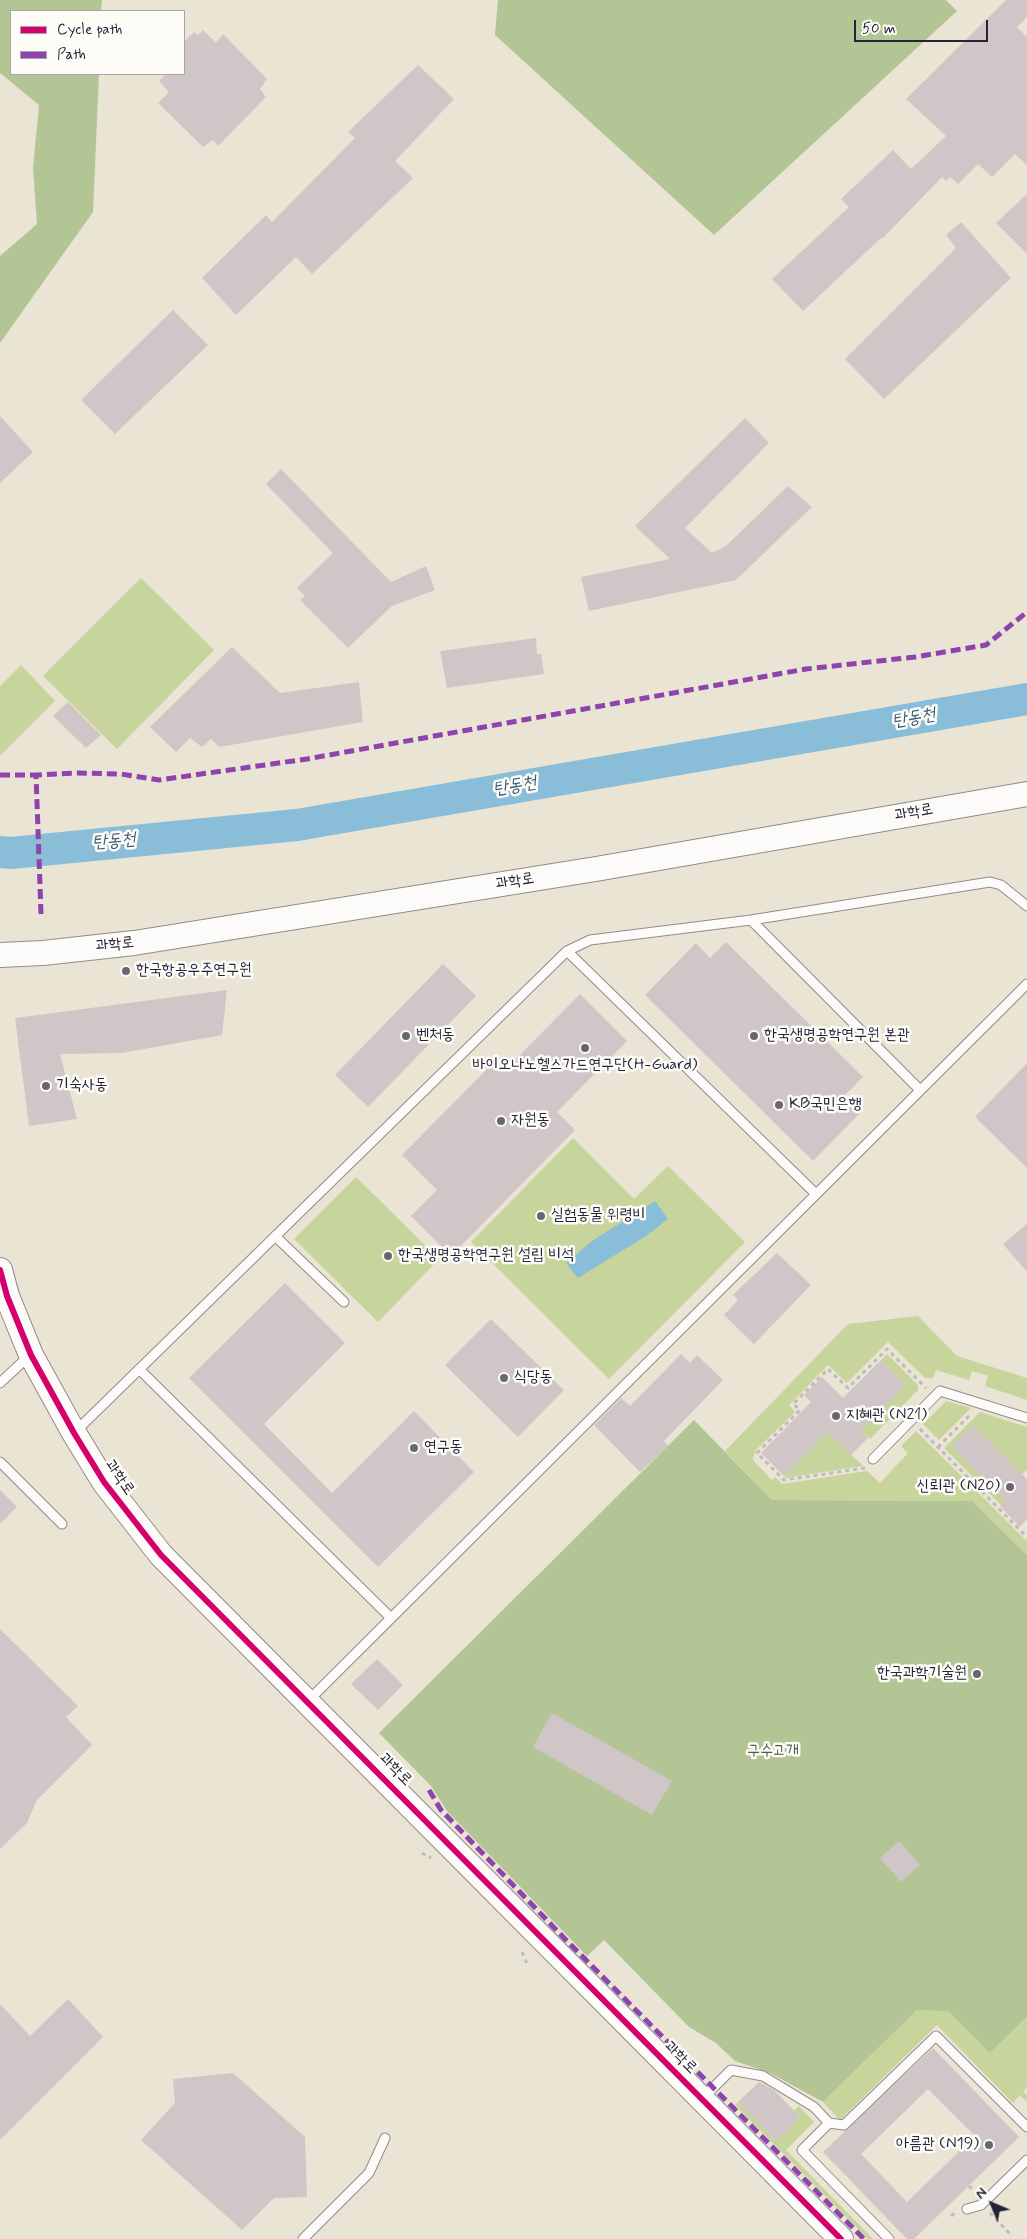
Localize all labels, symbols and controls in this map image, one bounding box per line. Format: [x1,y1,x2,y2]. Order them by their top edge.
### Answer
legend [10,10,185,75]
scale bar [857,10,991,42]
text: 50 m [862,19,896,39]
text: Cycle path [57,20,122,40]
text: Path [57,45,86,65]
water label: 탄동천 [891,705,937,733]
water label: 탄동천 [492,773,538,801]
street label: 과학로 [893,800,935,826]
water label: 탄동천 [91,829,137,855]
street label: 과학로 [494,869,536,895]
street label: 과학로 [95,933,135,957]
place label: 한국항공우주연구원 [136,961,252,981]
marker: 한국항공우주연구원 [120,965,132,977]
place label: 벤처동 [416,1026,455,1046]
place label: 한국생명공학연구원 본관 [764,1026,910,1046]
marker: 벤처동 [400,1030,412,1042]
marker: 한국생명공학연구원 본관 [748,1030,760,1042]
marker: 바이오나노헬스가드연구단(H-Guard) [579,1042,591,1054]
place label: 바이오나노헬스가드연구단(H-Guard) [473,1056,697,1076]
place label: 기숙사동 [56,1076,108,1096]
marker: 기숙사동 [40,1080,52,1092]
place label: KB국민은행 [789,1095,862,1115]
marker: KB국민은행 [773,1099,785,1111]
place label: 자원동 [511,1111,550,1131]
marker: 자원동 [495,1115,507,1127]
place label: 실험동물 위령비 [551,1206,645,1226]
marker: 실험동물 위령비 [535,1210,547,1222]
place label: 한국생명공학연구원 설립 비석 [398,1246,574,1266]
marker: 한국생명공학연구원 설립 비석 [382,1250,394,1262]
place label: 식당동 [514,1368,553,1388]
marker: 식당동 [498,1372,510,1384]
place label: 지혜관 (N21) [846,1406,927,1426]
marker: 지혜관 (N21) [830,1410,842,1422]
place label: 연구동 [424,1438,463,1458]
marker: 연구동 [408,1442,420,1454]
street label: 과학로 [100,1457,138,1499]
place label: 신뢰관 (N20) [917,1477,1000,1497]
marker: 신뢰관 (N20) [1004,1481,1016,1493]
place label: 한국과학기술원 [877,1664,967,1684]
marker: 한국과학기술원 [971,1668,983,1680]
park label: 구수고개 [747,1742,799,1762]
street label: 과학로 [375,1750,415,1790]
street label: 과학로 [660,2038,700,2078]
place label: 아름관 (N19) [896,2135,979,2155]
marker: 아름관 (N19) [983,2139,995,2151]
north arrow [967,2179,1017,2229]
text: N [972,2184,991,2203]

